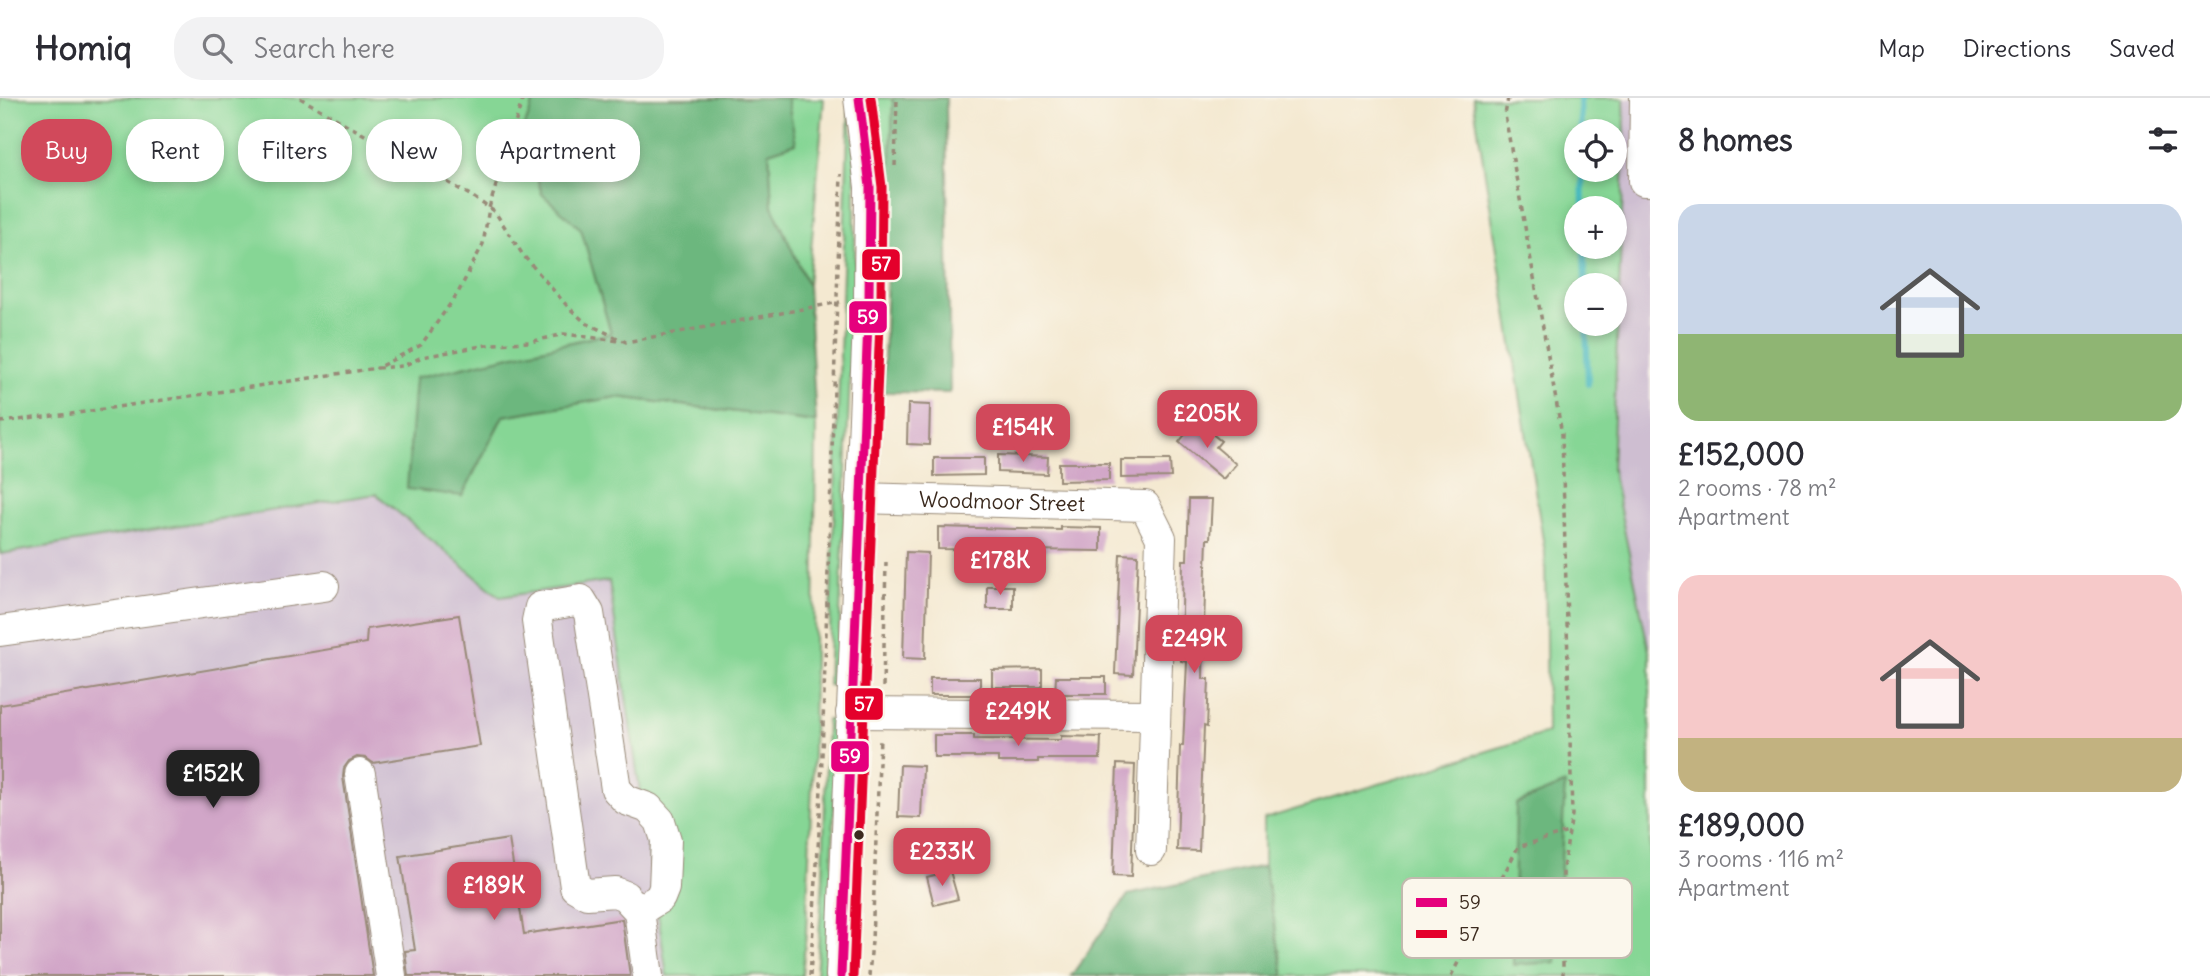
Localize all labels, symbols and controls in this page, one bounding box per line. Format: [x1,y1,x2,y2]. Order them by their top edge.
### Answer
search box [174,17,664,80]
text: Homiq [35,27,132,69]
icon: search [198,29,236,67]
text: Search here [254,32,395,65]
text: Map [1878,33,1925,63]
text: Directions [1963,33,2071,63]
text: Saved [2109,33,2175,63]
chip: Buy [21,119,112,182]
chip: Rent [126,119,224,182]
chip: Filters [238,119,352,182]
chip: New [366,119,462,182]
chip: Apartment [476,119,640,182]
map controls [1564,119,1627,336]
button: locate [1564,119,1627,182]
text: 8 homes [1678,121,1793,159]
icon: filters [2144,121,2182,159]
button: + [1564,196,1627,259]
line badge: 57 [861,248,901,281]
icon: home [1867,250,1993,376]
text: 57 [871,252,892,276]
button: − [1564,273,1627,336]
line badge: 59 [848,300,888,334]
text: 59 [857,305,879,329]
pin: £205K [1158,390,1256,450]
text: £205K [1173,398,1241,427]
pin: £154K [974,404,1072,464]
text: £154K [992,412,1054,441]
text: £152,000 [1678,435,1805,473]
text: 2 rooms · 78 m² [1678,473,1837,502]
street label: Woodmoor Street [919,486,1085,517]
text: Apartment [1678,502,1790,531]
pin: £178K [951,538,1049,597]
text: £178K [970,545,1030,574]
pin: £249K [1145,616,1243,675]
icon: home [1867,621,1993,747]
text: £249K [1161,623,1227,652]
line badge: 57 [844,687,884,721]
pin: £249K [969,688,1067,748]
text: 57 [854,692,875,716]
text: £249K [985,696,1051,725]
line badge: 59 [830,740,870,773]
text: 59 [839,744,861,768]
pin: £152K [164,750,262,810]
text: £152K [182,758,244,787]
text: £189,000 [1678,806,1805,844]
unlabelled marker [852,828,866,842]
pin: £233K [893,828,991,888]
text: £233K [909,836,975,865]
text: 3 rooms · 116 m² [1678,844,1844,873]
pin: £189K [445,862,543,922]
text: £189K [463,870,525,899]
text: Apartment [1678,873,1790,902]
legend [1402,878,1632,958]
text: 59 [1459,890,1481,914]
text: 57 [1459,922,1479,946]

